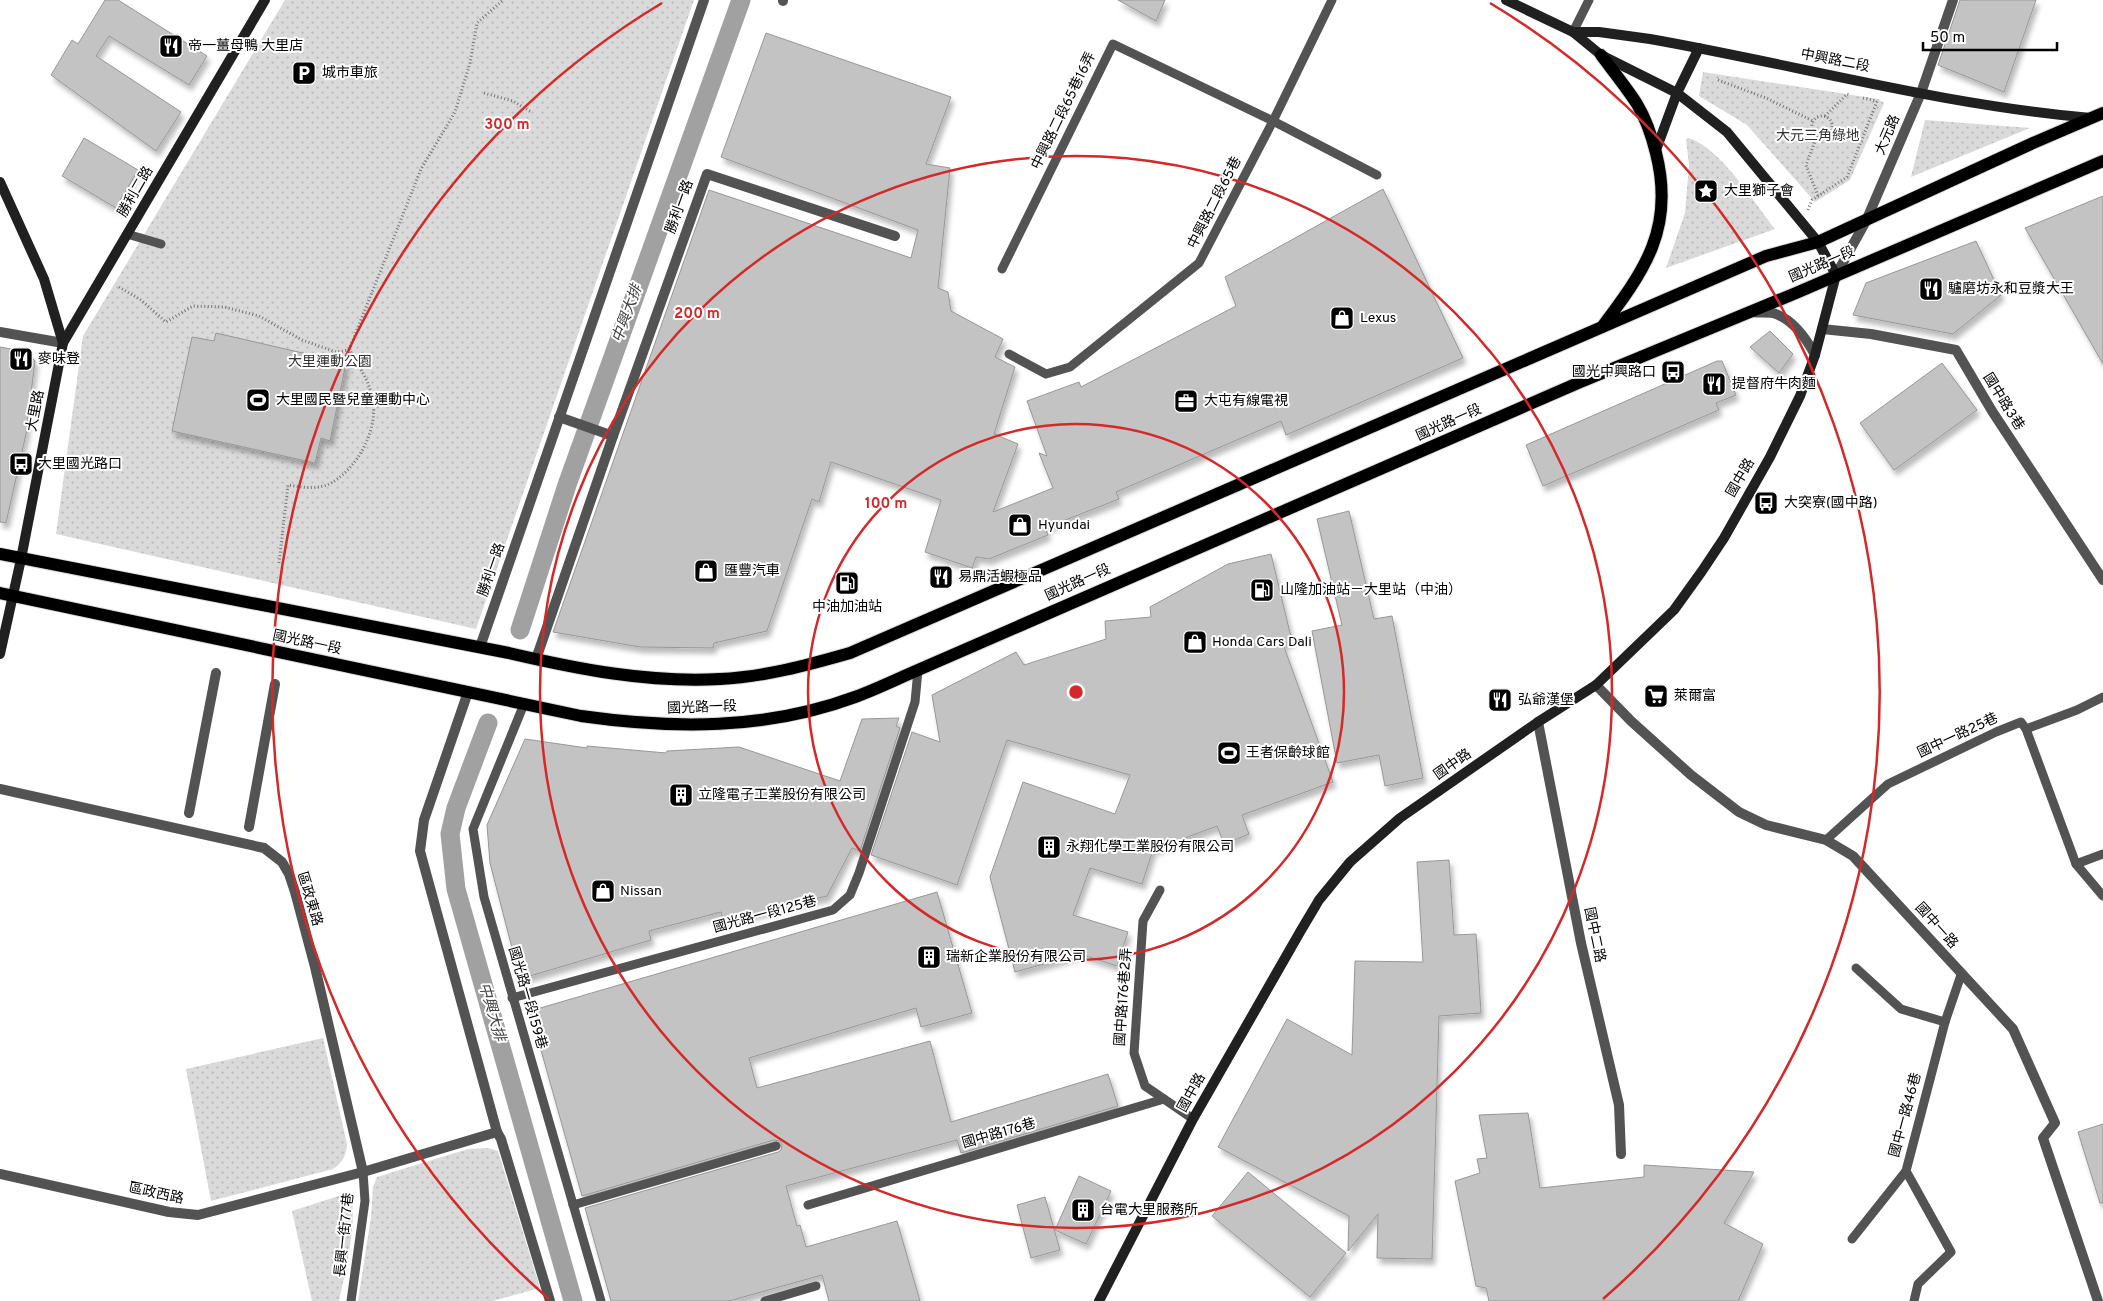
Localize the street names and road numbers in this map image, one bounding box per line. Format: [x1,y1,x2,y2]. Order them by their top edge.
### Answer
street label: 中興路二段 [1799,46,1871,76]
street label: 中興路二段65巷16弄 [1028,49,1100,173]
street label: 大元路 [1872,112,1904,158]
street label: 中興路二段65巷 [1184,154,1246,252]
street label: 勝利二路 [115,164,157,220]
street label: 勝利一路 [662,178,698,236]
street label: 國光路一段 [1786,244,1858,286]
street label: 國中路3巷 [1979,370,2027,434]
street label: 大里路 [24,389,48,433]
street label: 國光路一段 [1414,401,1484,445]
street label: 國中路 [1723,456,1759,500]
street label: 勝利一路 [475,541,509,599]
street label: 國光路一段 [1043,561,1113,605]
street label: 國光路一段 [271,627,343,659]
street label: 國光路一段 [667,698,737,718]
street label: 國中一路25巷 [1915,710,2001,762]
street label: 國中路 [1431,746,1475,784]
street label: 區政東路 [293,870,325,928]
street label: 國光路一段125巷 [711,893,819,937]
street label: 國中一路 [1911,900,1961,952]
street label: 國中二路 [1580,906,1608,964]
street label: 國光路一段159巷 [504,945,550,1051]
street label: 國中路176巷2弄 [1112,947,1136,1047]
street label: 國中路 [1174,1071,1210,1115]
street label: 國中一路46巷 [1887,1071,1925,1159]
street label: 國中路176巷 [960,1115,1038,1153]
street label: 區政西路 [127,1180,185,1208]
street label: 長興一街77巷 [332,1192,358,1278]

